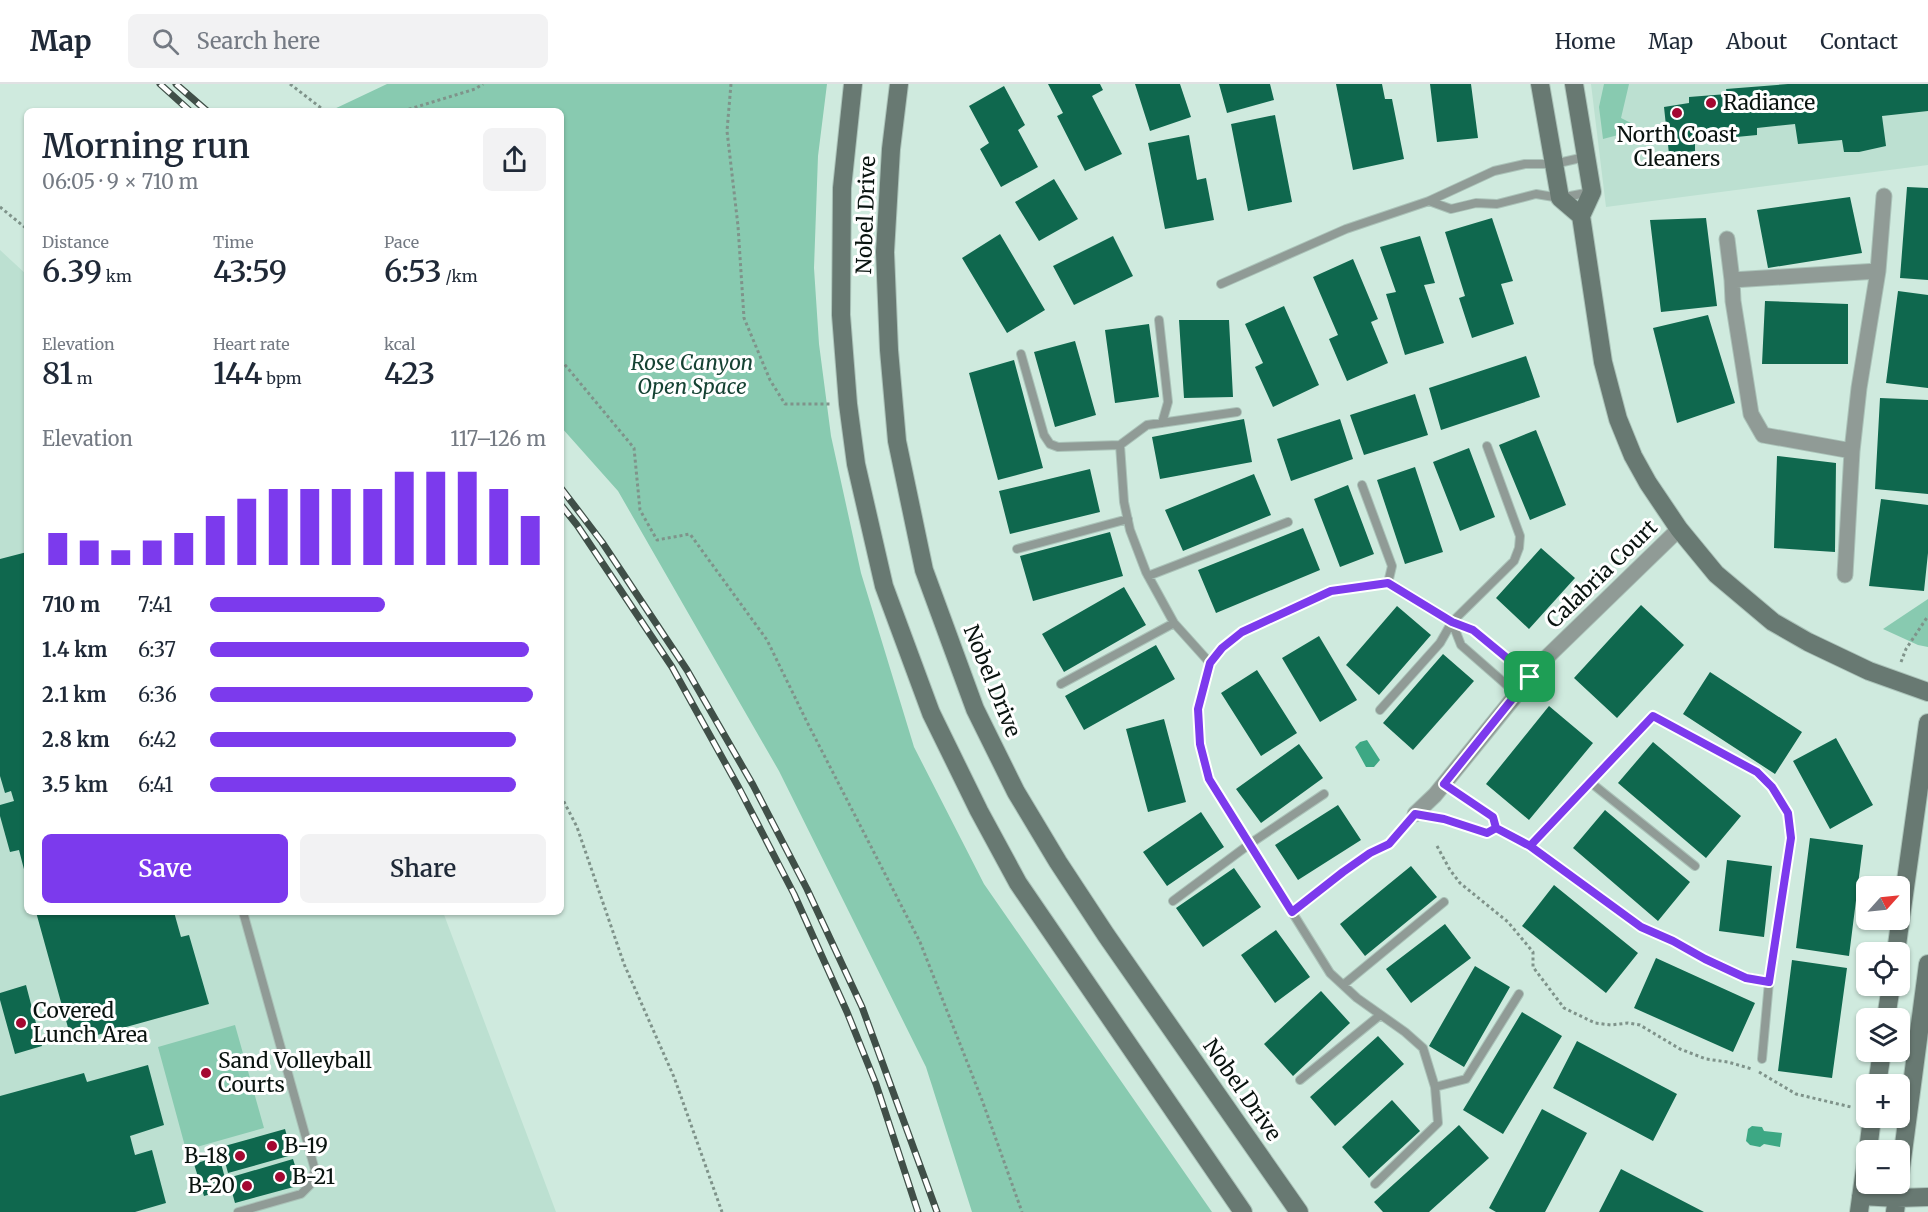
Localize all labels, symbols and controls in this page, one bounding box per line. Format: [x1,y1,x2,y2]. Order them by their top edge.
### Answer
search box [128,14,548,68]
text: Map [30,23,92,59]
icon: search [149,25,182,58]
text: Search here [197,27,320,55]
text: Home [1555,28,1615,55]
text: Map [1648,28,1693,55]
text: About [1726,28,1787,55]
text: Contact [1820,28,1898,55]
place label: Radiance [1723,89,1815,116]
marker: Radiance [1704,96,1718,110]
marker: North Coast Cleaners [1670,106,1684,120]
place label: North Coast Cleaners [1617,121,1737,172]
text: Morning run [42,126,250,167]
button: share [483,128,546,191]
street label: Nobel Drive [850,155,881,275]
text: 06:05 · 9 × 710 m [42,169,198,194]
text: Distance [42,232,109,252]
text: Time [213,232,254,252]
text: Pace [384,232,419,252]
text: 6.39 [42,252,102,290]
text: 43:59 [213,252,287,290]
text: 6:53 [384,252,442,290]
text: km [102,266,132,286]
text: /km [442,266,478,286]
text: Elevation [42,334,115,354]
text: Heart rate [213,334,290,354]
text: kcal [384,334,415,354]
park label: Rose Canyon Open Space [631,349,753,400]
text: 81 [42,354,73,392]
text: 144 [213,354,262,392]
text: 423 [384,354,435,392]
text: m [73,368,93,388]
text: bpm [262,368,302,388]
text: Elevation [42,426,133,451]
text: 117–126 m [450,426,546,451]
street label: Calabria Court [1540,514,1663,633]
text: 710 m [42,592,100,617]
text: 7:41 [138,592,172,617]
street label: Nobel Drive [958,621,1027,741]
text: 1.4 km [42,637,107,662]
text: 6:37 [138,637,176,662]
pin [1504,651,1555,702]
icon: arrive [1513,660,1546,693]
text: 2.1 km [42,682,106,707]
text: 6:36 [138,682,177,707]
text: 2.8 km [42,727,110,752]
text: 6:42 [138,727,177,752]
text: 3.5 km [42,772,108,797]
text: 6:41 [138,772,173,797]
button: Save [42,834,288,903]
button: Share [300,834,546,903]
north arrow [1856,876,1910,930]
map controls [1856,876,1910,1194]
button: locate [1856,942,1910,996]
place label: Covered Lunch Area [33,997,148,1048]
button: layers [1856,1008,1910,1062]
marker: Covered Lunch Area [14,1016,28,1030]
street label: Nobel Drive [1197,1033,1287,1146]
place label: Sand Volleyball Courts [218,1047,372,1098]
marker: Sand Volleyball Courts [199,1066,213,1080]
button: + [1856,1074,1910,1128]
place label: B-19 [284,1132,328,1159]
marker: B-19 [265,1139,279,1153]
button: − [1856,1140,1910,1194]
place label: B-18 [184,1142,228,1169]
marker: B-18 [233,1149,247,1163]
place label: B-21 [292,1163,335,1190]
marker: B-21 [273,1170,287,1184]
place label: B-20 [188,1172,235,1199]
marker: B-20 [240,1179,254,1193]

